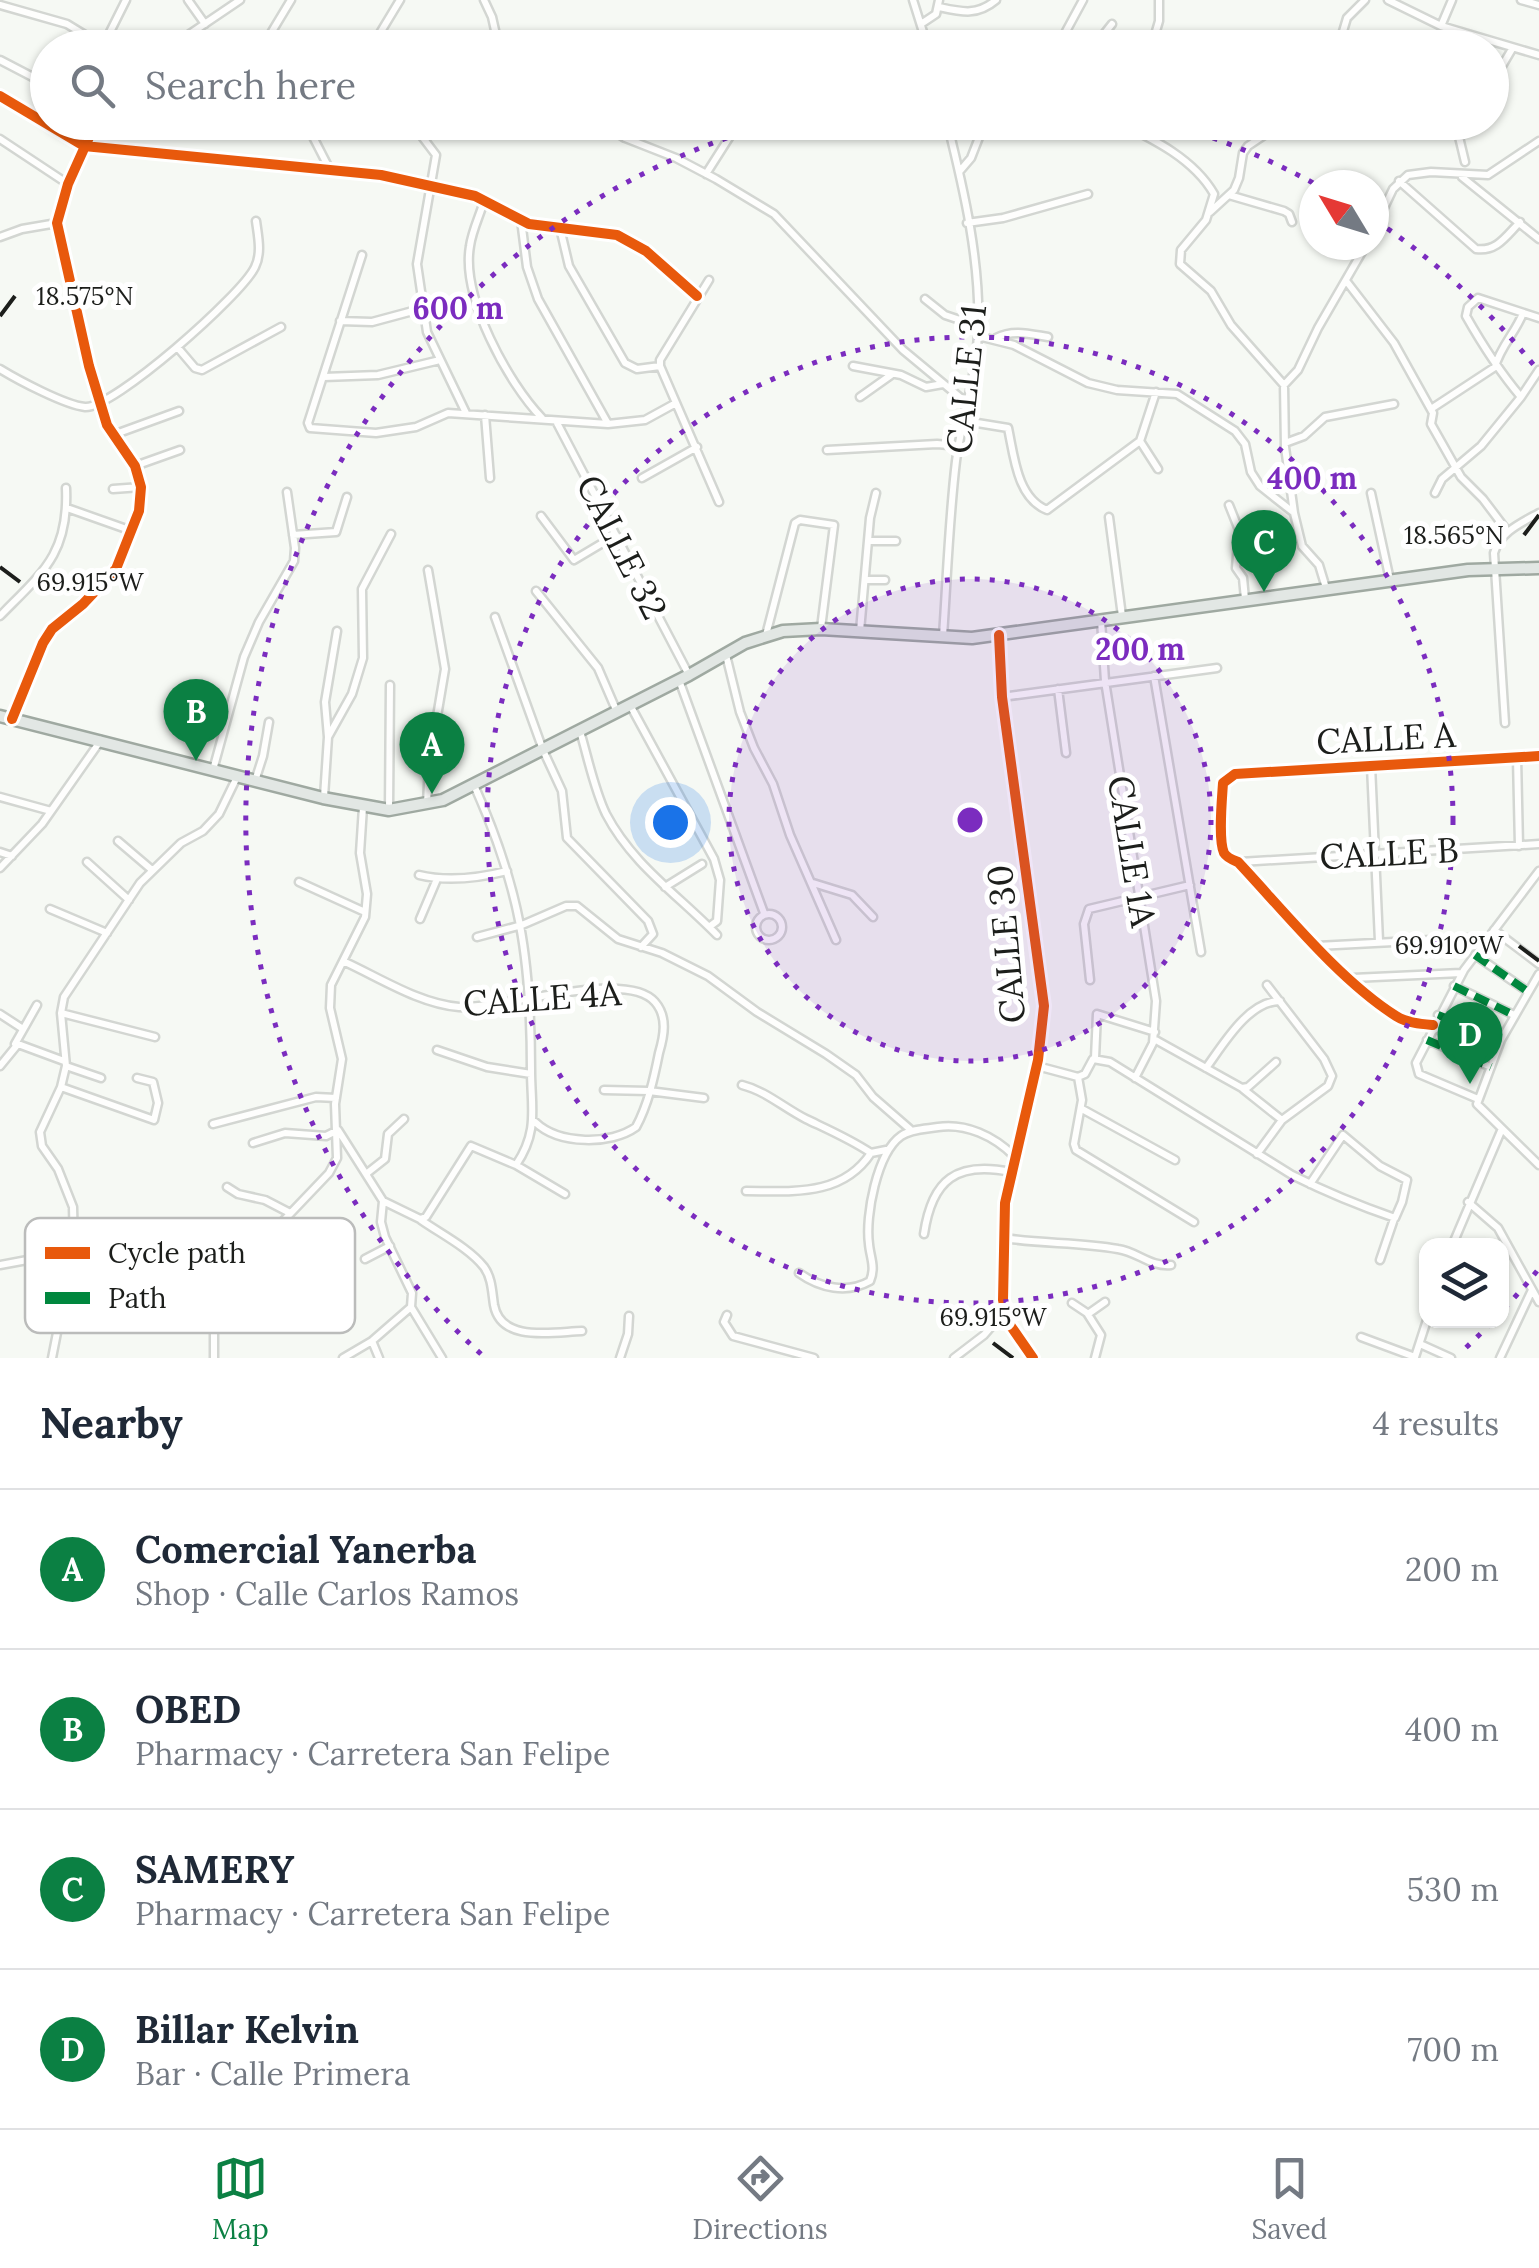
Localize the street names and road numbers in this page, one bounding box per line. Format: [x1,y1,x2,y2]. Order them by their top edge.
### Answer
street label: CALLE 31 [936,302,996,456]
street label: CALLE 32 [567,467,677,627]
street label: CALLE A [1315,712,1458,764]
street label: CALLE 1A [1098,772,1166,931]
street label: CALLE B [1318,827,1460,879]
street label: CALLE 30 [977,863,1035,1025]
street label: CALLE 4A [461,970,624,1026]

